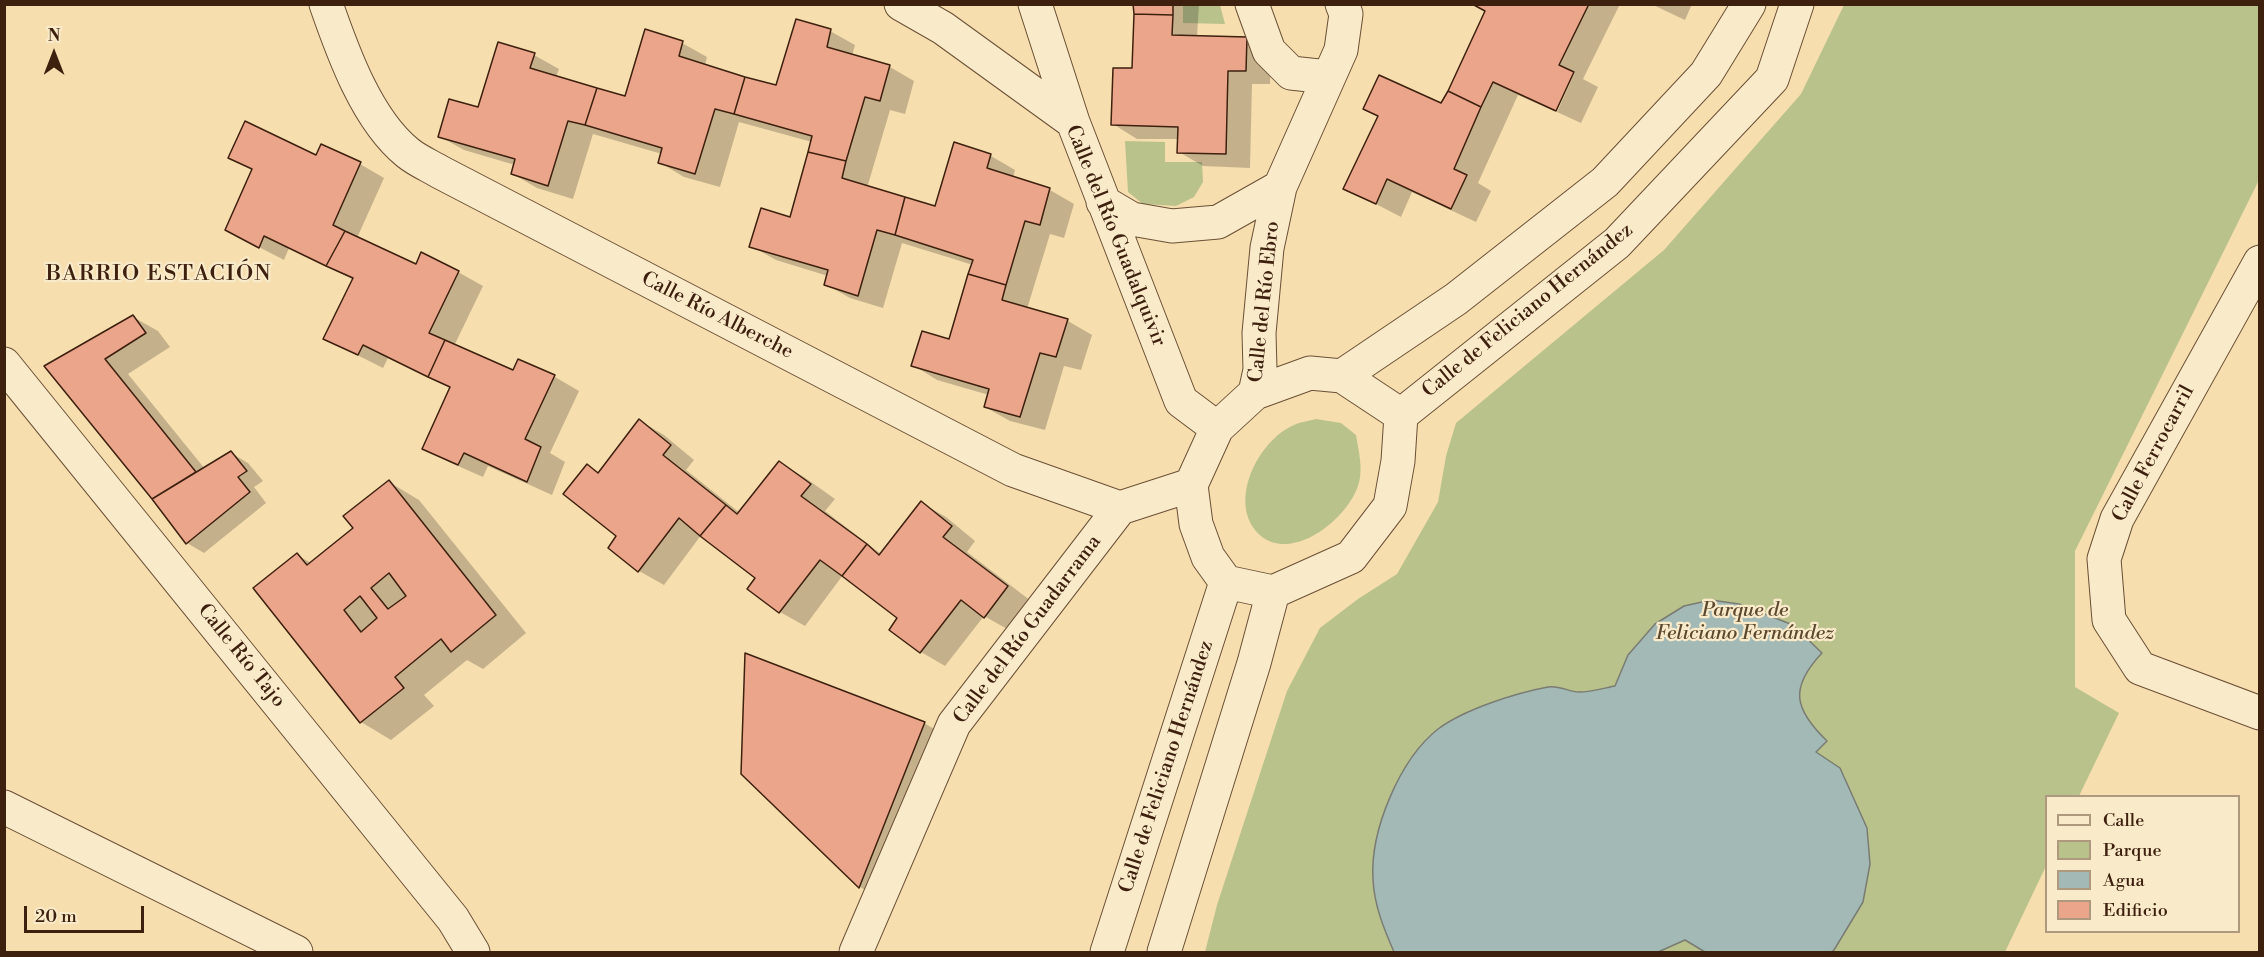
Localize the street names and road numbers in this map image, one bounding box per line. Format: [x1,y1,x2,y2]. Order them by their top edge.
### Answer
street label: Calle del Río Guadalquivir [1060,122,1170,350]
street label: Calle de Feliciano Hernández [1418,219,1638,403]
street label: Calle del Río Ebro [1245,220,1285,384]
street label: Calle Río Alberche [637,267,797,365]
street label: Calle Ferrocarril [2108,382,2200,526]
street label: Calle del Río Guadarrama [949,531,1107,729]
street label: Calle Río Tajo [192,599,290,713]
street label: Calle de Feliciano Hernández [1115,638,1219,896]

